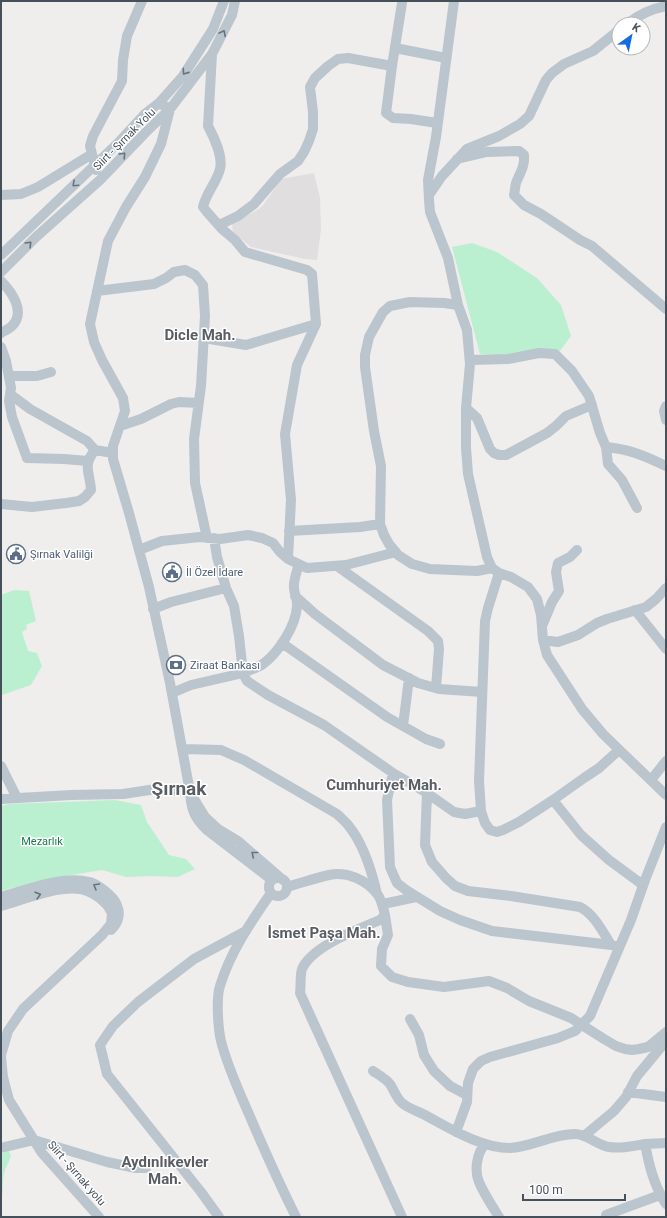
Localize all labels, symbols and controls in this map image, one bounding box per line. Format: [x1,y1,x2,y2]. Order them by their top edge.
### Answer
north arrow [611,16,651,56]
text: K [630,21,643,36]
one-way arrow [218,30,225,38]
one-way arrow [182,68,190,75]
street label: Siirt - Şırnak Yolu [91,106,158,173]
one-way arrow [119,152,126,160]
one-way arrow [72,180,80,187]
one-way arrow [24,241,32,249]
district label: Dicle Mah. [164,326,236,344]
public building icon: Şırnak Valilği [5,543,27,565]
place label: Şırnak Valilği [30,548,93,561]
public building icon: İl Özel İdare [161,561,183,583]
place label: İl Özel İdare [186,566,243,579]
bank icon: Ziraat Bankası [165,654,187,676]
place label: Ziraat Bankası [190,659,260,672]
district label: Cumhuriyet Mah. [326,776,442,794]
district label: Şırnak [152,777,207,800]
park label: Mezarlık [21,835,63,848]
one-way arrow [251,851,258,858]
one-way arrow [93,883,100,890]
one-way arrow [35,891,42,900]
district label: İsmet Paşa Mah. [268,924,380,942]
street label: Siirt - Şırnak yolu [45,1138,108,1208]
district label: Aydınlıkevler Mah. [121,1153,209,1188]
scale bar [523,1176,625,1202]
text: 100 m [529,1183,563,1197]

